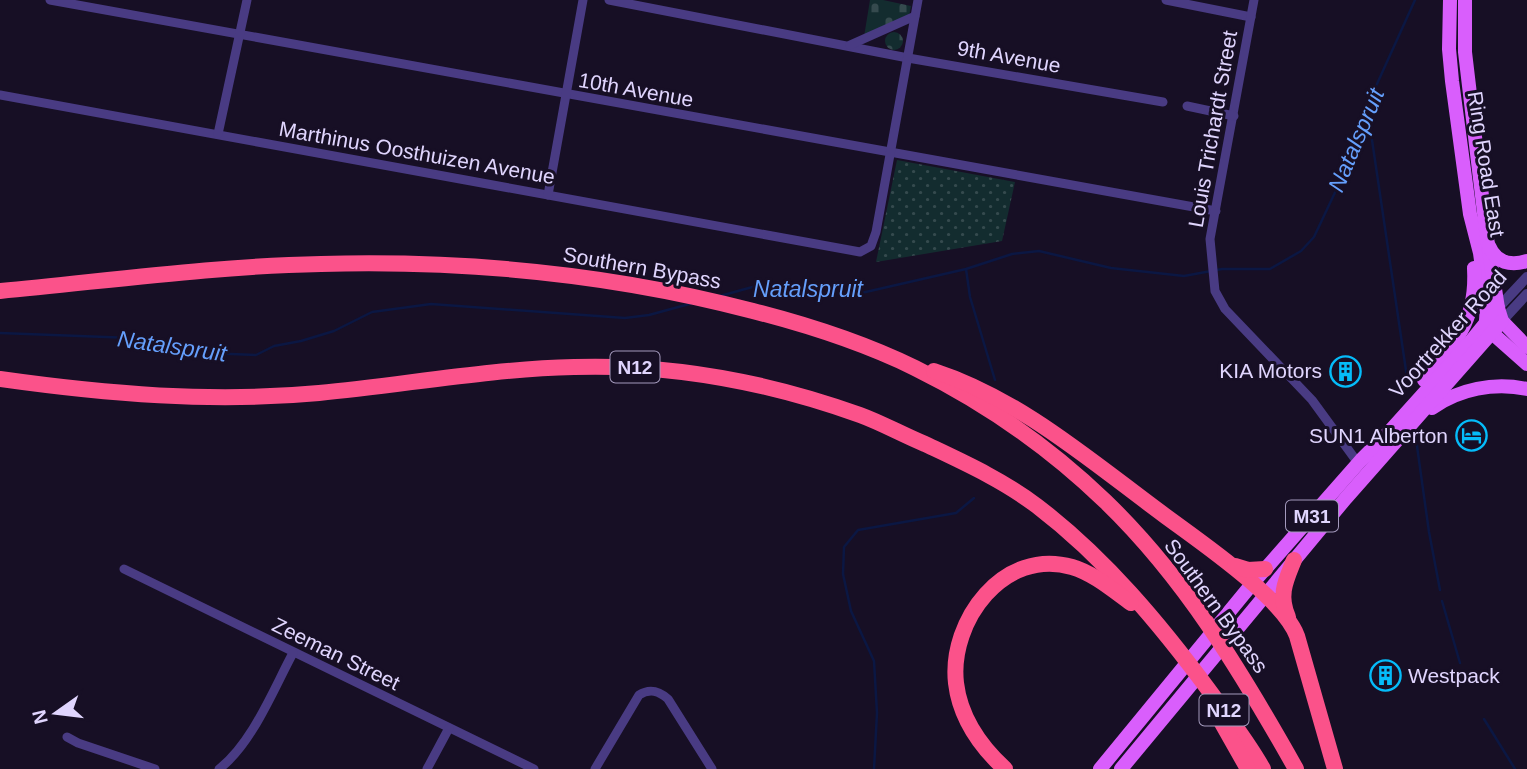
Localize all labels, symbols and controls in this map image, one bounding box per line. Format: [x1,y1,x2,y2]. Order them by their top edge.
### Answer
street label: Louis Trichardt Street [1184,28,1241,229]
street label: 9th Avenue [956,36,1063,77]
street label: 10th Avenue [577,68,695,111]
water label: Natalspruit [1323,83,1390,196]
street label: Ring Road East [1464,89,1509,239]
street label: Marthinus Oosthuizen Avenue [277,117,557,188]
street label: Southern Bypass [561,242,723,293]
street label: Voortrekker Road [1384,265,1511,402]
water label: Natalspruit [753,276,865,302]
water label: Natalspruit [116,325,230,367]
road number: N12 [610,352,660,382]
building icon: KIA Motors [1328,354,1362,388]
place label: KIA Motors [1219,359,1322,382]
hotel icon: SUN1 Alberton [1454,419,1488,453]
place label: SUN1 Alberton [1309,424,1448,447]
road number: M31 [1286,500,1338,531]
street label: Southern Bypass [1160,534,1273,677]
street label: Zeeman Street [269,613,404,694]
building icon: Westpack [1368,659,1402,693]
place label: Westpack [1408,664,1500,687]
north arrow [21,678,91,748]
road number: N12 [1200,694,1248,726]
text: N [28,708,52,726]

